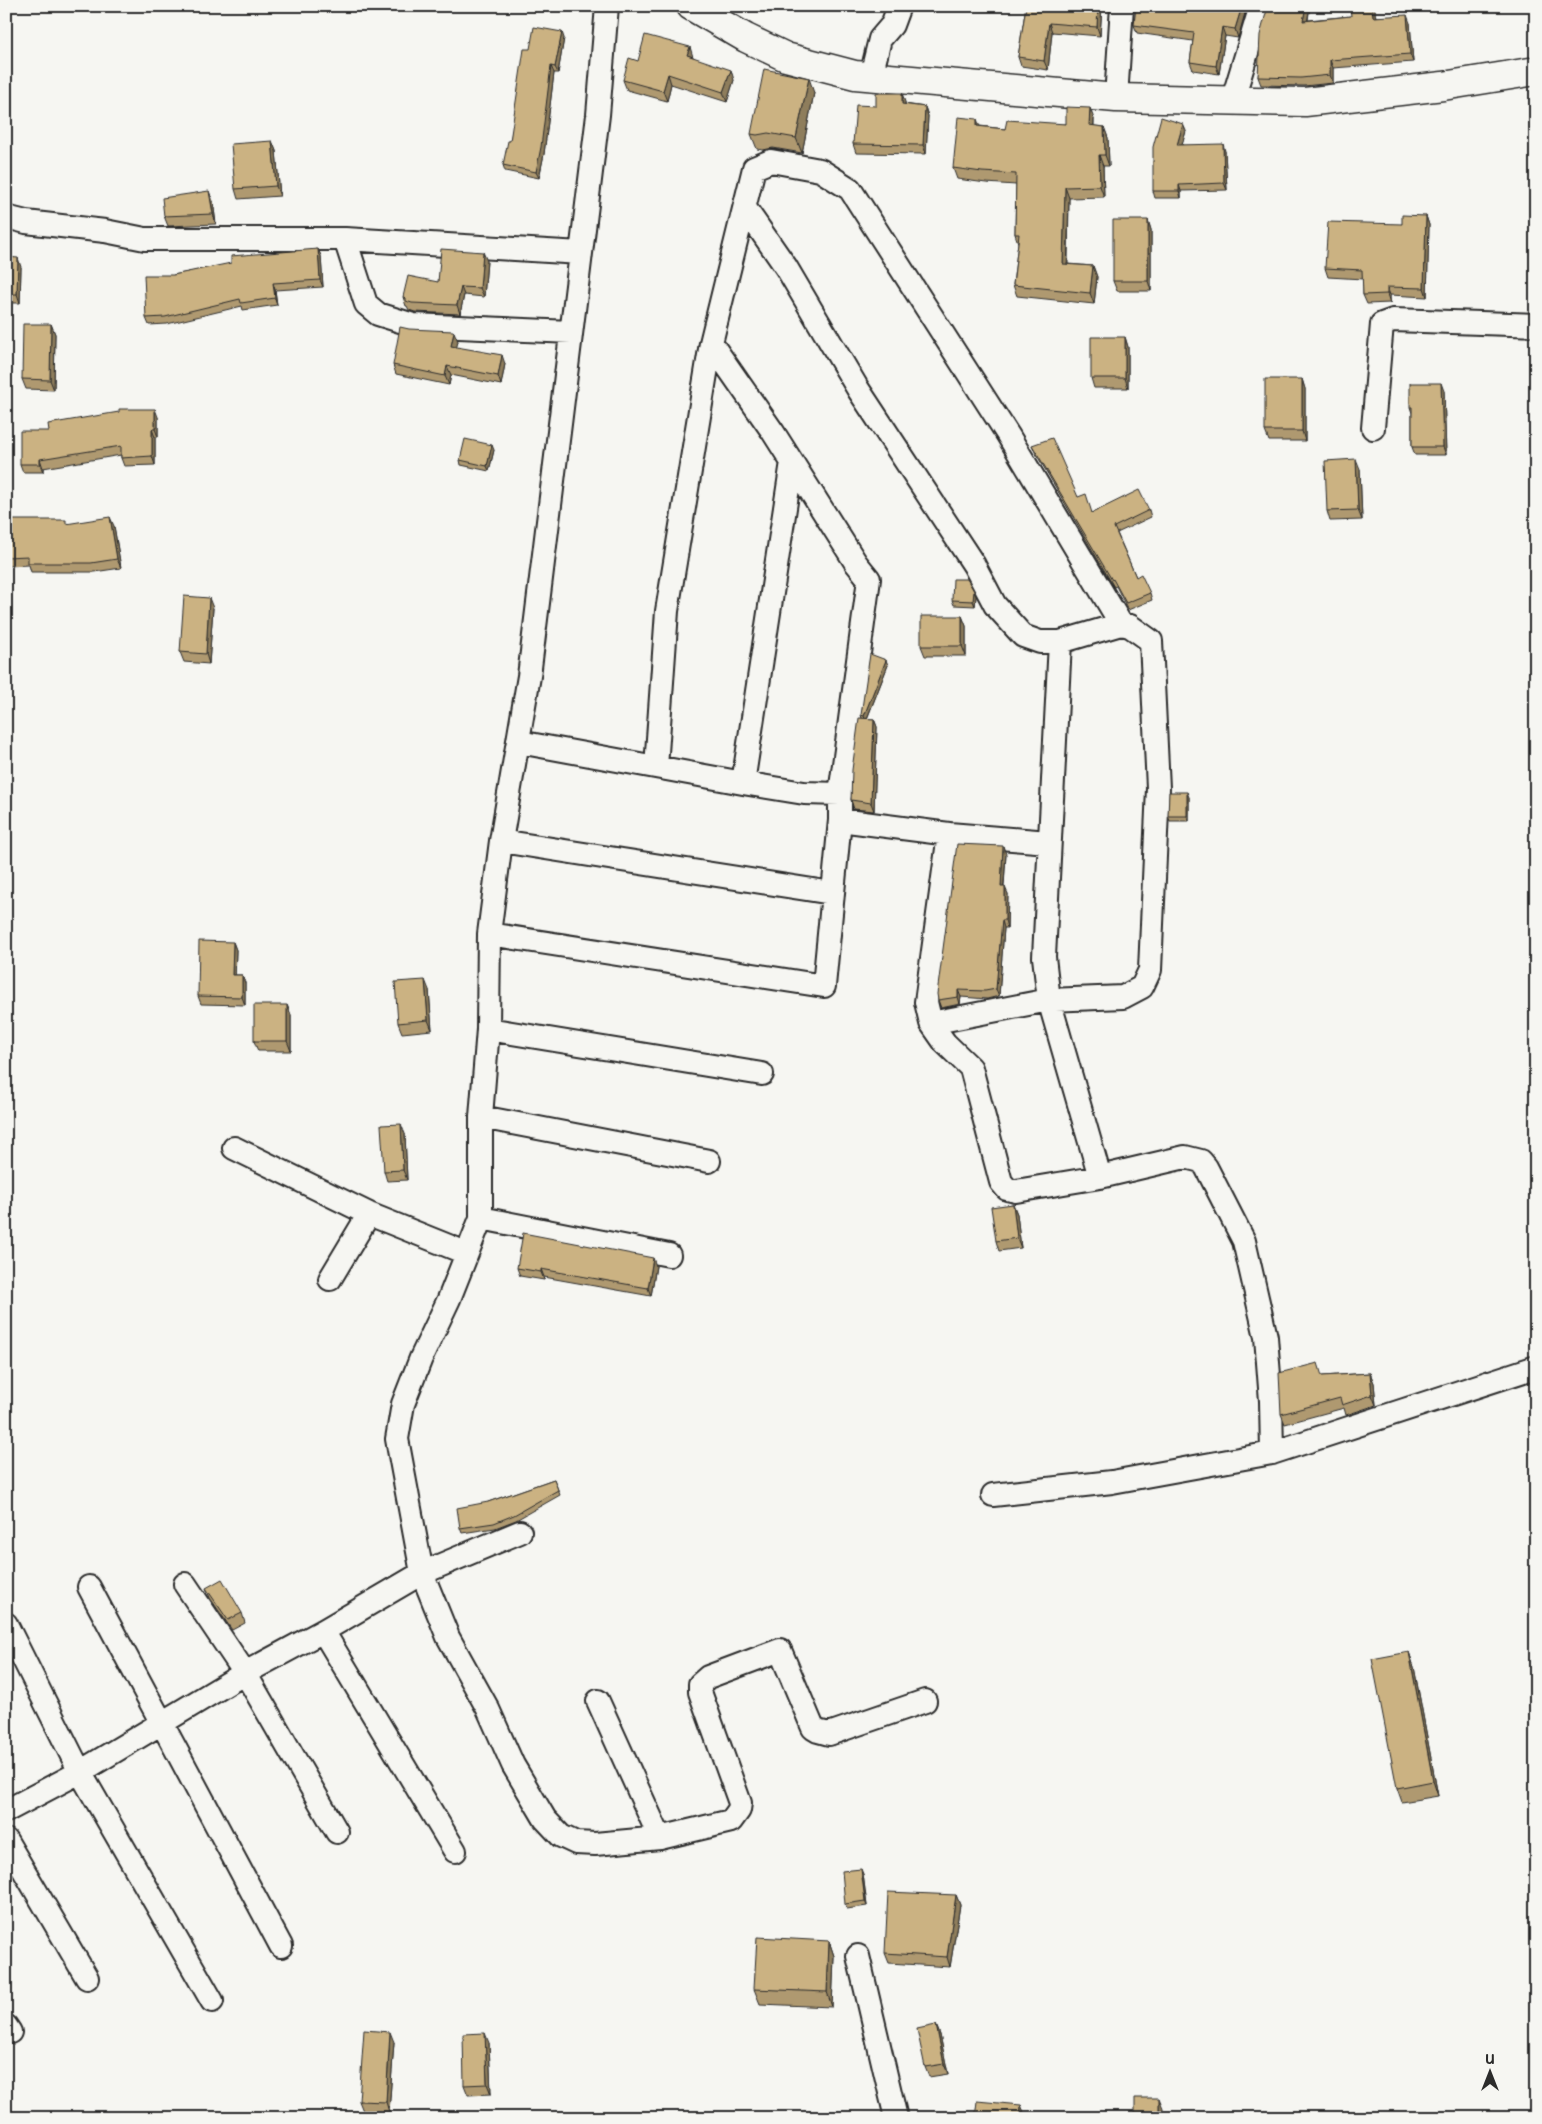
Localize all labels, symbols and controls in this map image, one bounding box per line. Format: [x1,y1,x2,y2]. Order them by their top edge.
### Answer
north arrow [1464,2046,1514,2096]
text: U [1485,2049,1495,2068]

